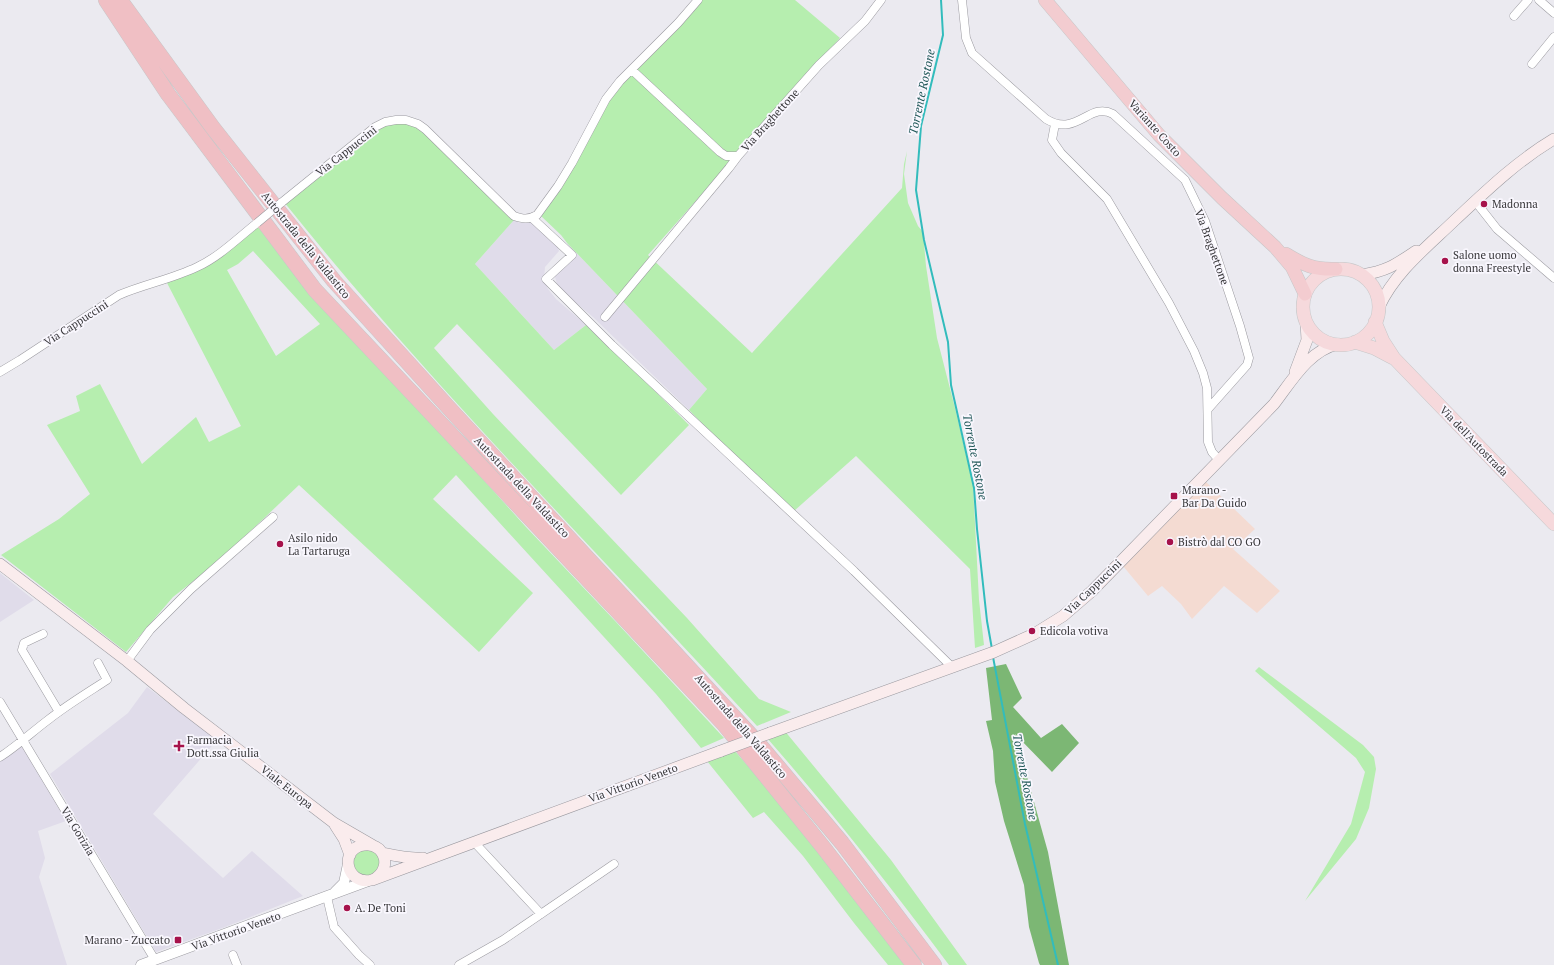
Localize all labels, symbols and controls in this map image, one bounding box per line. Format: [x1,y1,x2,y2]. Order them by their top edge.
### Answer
water label: Torrente Rostone [905,47,938,136]
street label: Via Braghettone [738,85,802,154]
street label: Variante Costo [1126,97,1184,159]
street label: Via Cappuccini [313,123,379,179]
street label: Autostrada della Valdastico [259,189,353,301]
place label: Madonna [1492,197,1538,211]
marker: Madonna [1479,199,1489,209]
street label: Via Braghettone [1192,207,1232,287]
place label: Salone uomo donna Freestyle [1453,248,1531,275]
marker: Salone uomo donna Freestyle [1440,256,1450,266]
street label: Via Cappuccini [41,297,111,349]
street label: Via dell'Autostrada [1437,403,1512,480]
water label: Torrente Rostone [960,413,991,502]
street label: Autostrada della Valdastico [471,433,573,541]
place label: Marano - Bar Da Guido [1182,483,1247,510]
marker: Marano - Bar Da Guido [1169,491,1179,501]
place label: Asilo nido La Tartaruga [288,531,350,558]
place label: Bistrò dal CO GO [1178,535,1261,549]
marker: Bistrò dal CO GO [1165,537,1175,547]
marker: Asilo nido La Tartaruga [275,539,285,549]
street label: Via Cappuccini [1062,556,1124,618]
place label: Edicola votiva [1040,624,1109,638]
marker: Edicola votiva [1027,626,1037,636]
street label: Autostrada della Valdastico [692,671,790,781]
place label: Farmacia Dott.ssa Giulia [187,733,260,760]
water label: Torrente Rostone [1010,733,1041,822]
marker: Farmacia Dott.ssa Giulia [174,741,184,751]
street label: Via Vittorio Veneto [586,760,680,806]
street label: Viale Europa [258,762,316,812]
street label: Via Gorizia [58,804,98,858]
place label: A. De Toni [355,901,406,915]
marker: A. De Toni [342,903,352,913]
street label: Via Vittorio Veneto [189,908,283,954]
place label: Marano - Zuccato [85,933,170,947]
marker: Marano - Zuccato [173,935,183,945]

